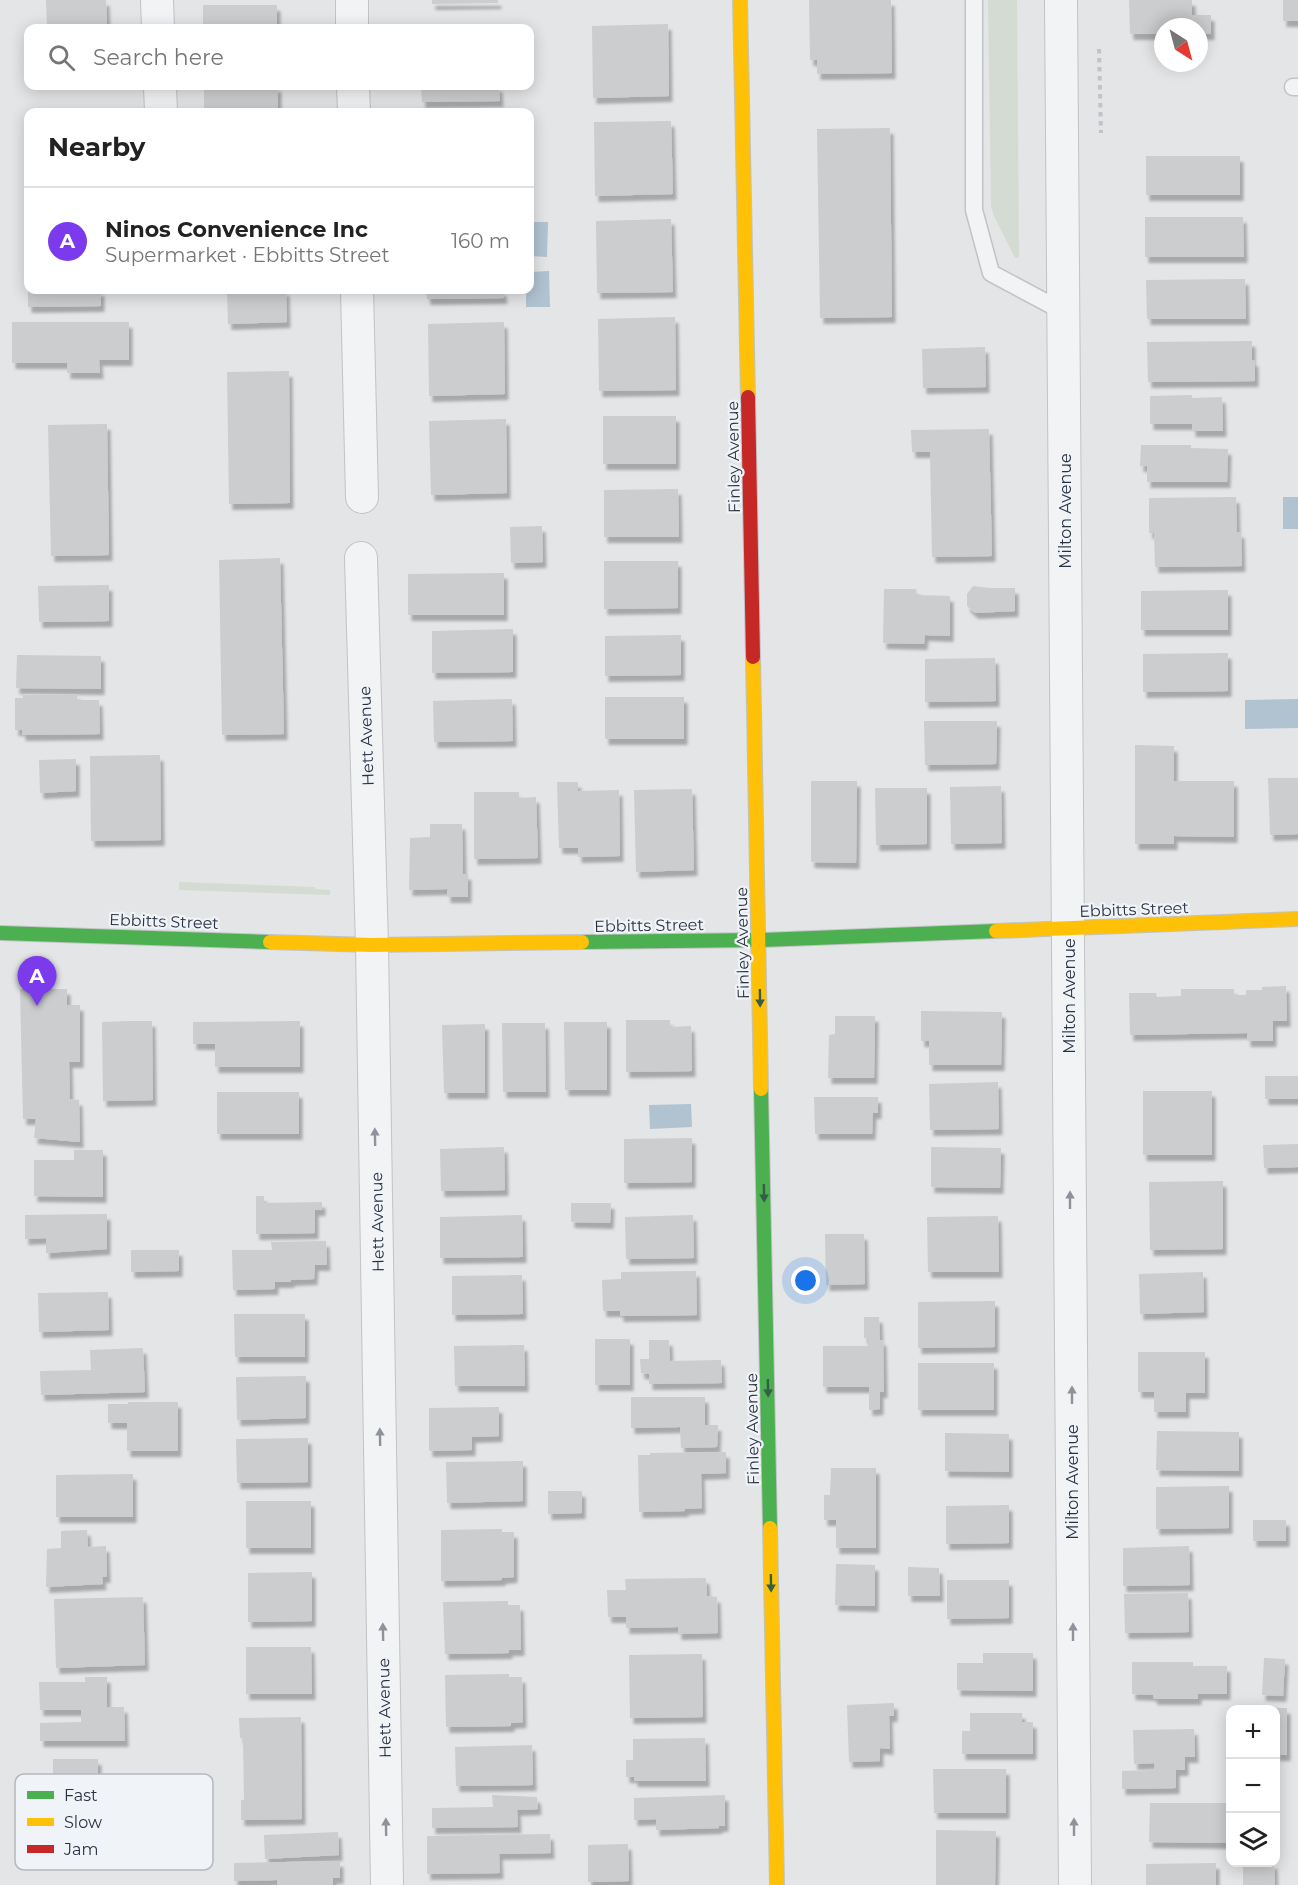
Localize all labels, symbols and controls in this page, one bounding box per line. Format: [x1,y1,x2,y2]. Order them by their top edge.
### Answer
north arrow [1154,18,1208,72]
search box [24,24,534,90]
icon: search [45,41,78,74]
text: Search here [93,44,224,71]
text: Nearby [48,131,145,163]
text: Ninos Convenience Inc [105,216,368,243]
text: A [60,229,75,253]
text: 160 m [451,229,510,253]
text: Supermarket · Ebbitts Street [105,243,390,267]
street label: Finley Avenue [723,401,744,513]
street label: Milton Avenue [1056,453,1075,569]
street label: Hett Avenue [355,686,378,786]
street label: Finley Avenue [732,887,753,999]
street label: Ebbitts Street [1079,898,1190,921]
street label: Ebbitts Street [109,910,220,933]
street label: Ebbitts Street [594,915,705,936]
street label: Milton Avenue [1060,938,1079,1054]
pin: A [18,956,57,1006]
one-way arrow [755,989,765,1008]
one-way arrow [370,1127,380,1146]
street label: Hett Avenue [367,1172,388,1272]
one-way arrow [759,1184,768,1203]
one-way arrow [1065,1190,1075,1209]
your location [791,1266,820,1295]
street label: Finley Avenue [742,1373,763,1485]
one-way arrow [763,1379,772,1398]
one-way arrow [1067,1385,1076,1404]
street label: Milton Avenue [1063,1424,1082,1540]
one-way arrow [375,1427,385,1446]
one-way arrow [767,1574,776,1593]
one-way arrow [378,1622,388,1641]
one-way arrow [1068,1622,1078,1641]
street label: Hett Avenue [374,1658,395,1758]
map controls [1226,1705,1280,1867]
button: + [1226,1705,1280,1759]
button: − [1226,1759,1280,1813]
legend [15,1774,213,1870]
text: Fast [64,1786,98,1805]
text: Slow [64,1813,102,1832]
button: layers [1226,1813,1280,1867]
one-way arrow [381,1817,391,1836]
one-way arrow [1069,1817,1079,1836]
text: Jam [63,1840,98,1859]

